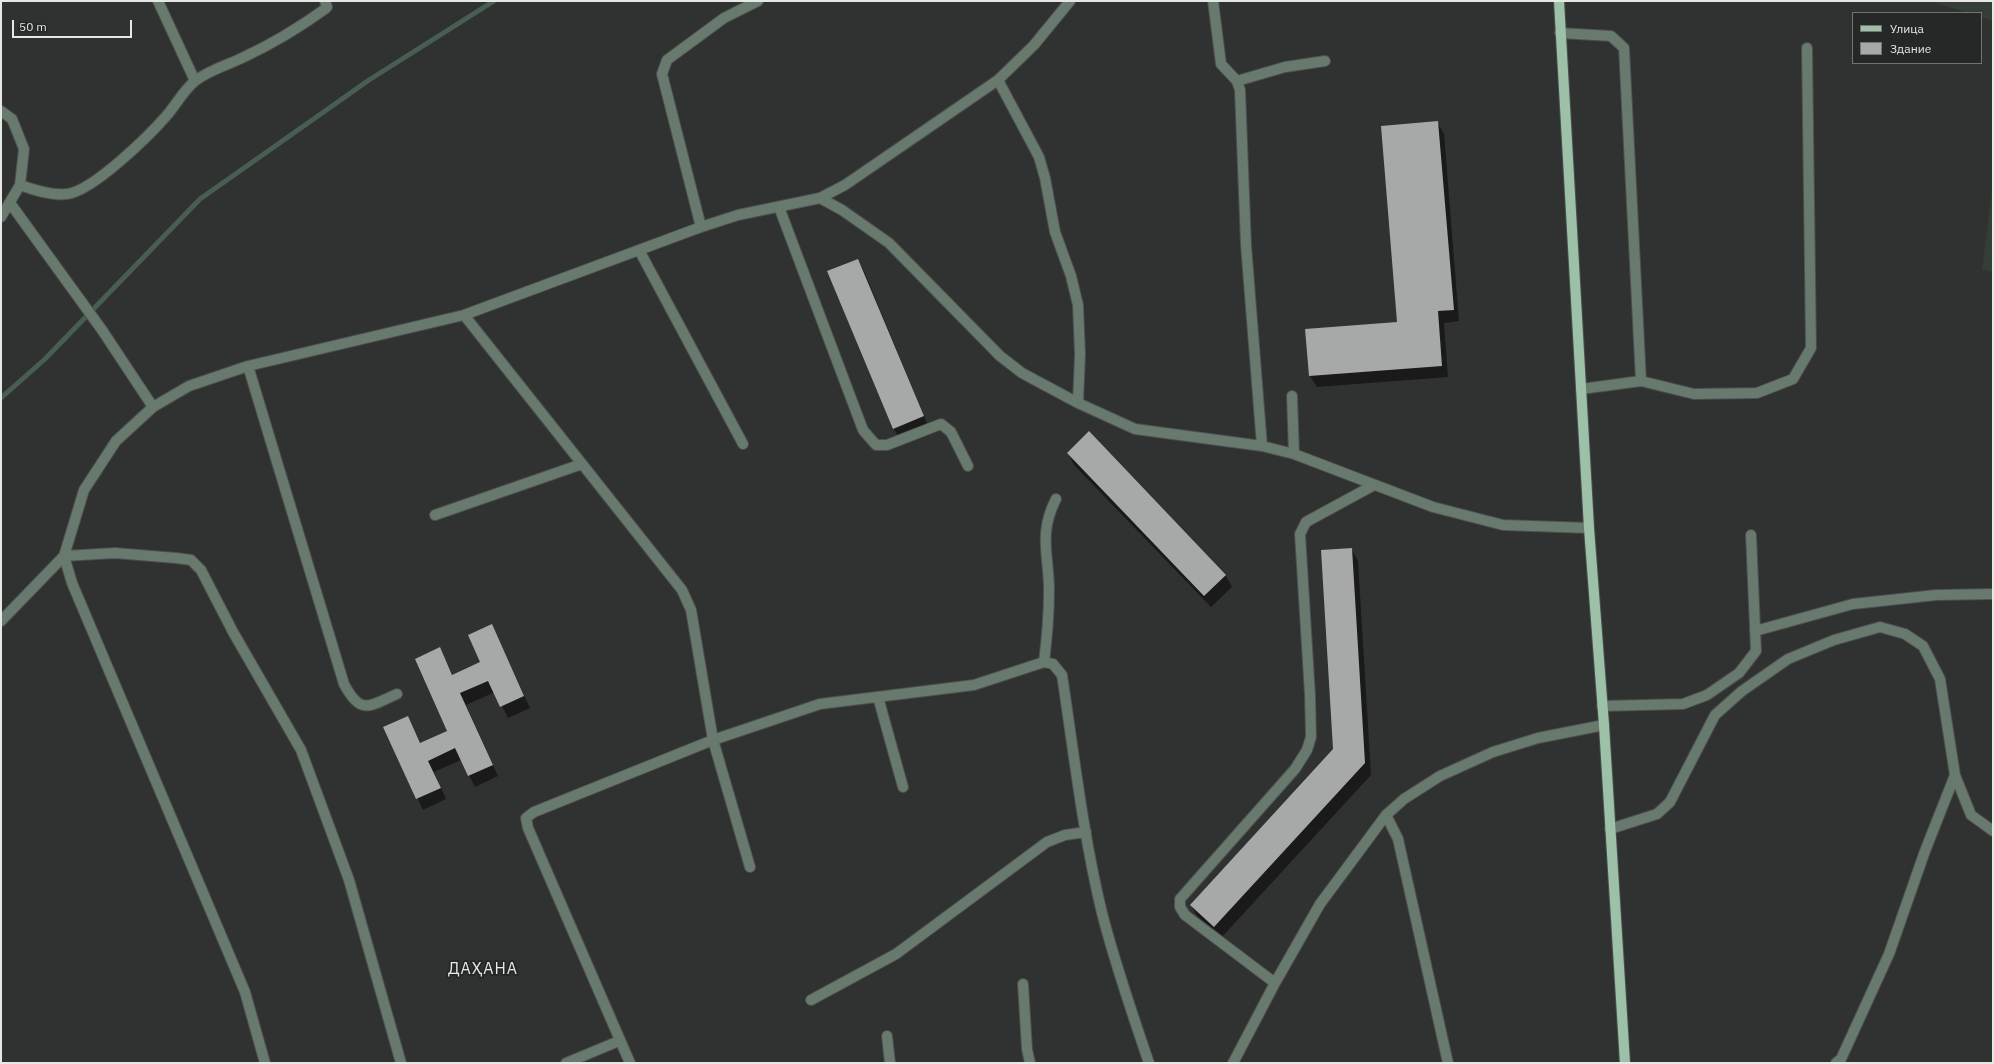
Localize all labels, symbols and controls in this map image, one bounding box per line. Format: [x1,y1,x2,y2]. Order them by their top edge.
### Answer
scale bar [14,12,134,38]
legend [1852,12,1982,64]
text: 50 m [19,19,47,34]
text: Улица [1890,21,1924,36]
text: Здание [1890,41,1931,56]
district label: ДАҲАНА [448,959,518,979]

